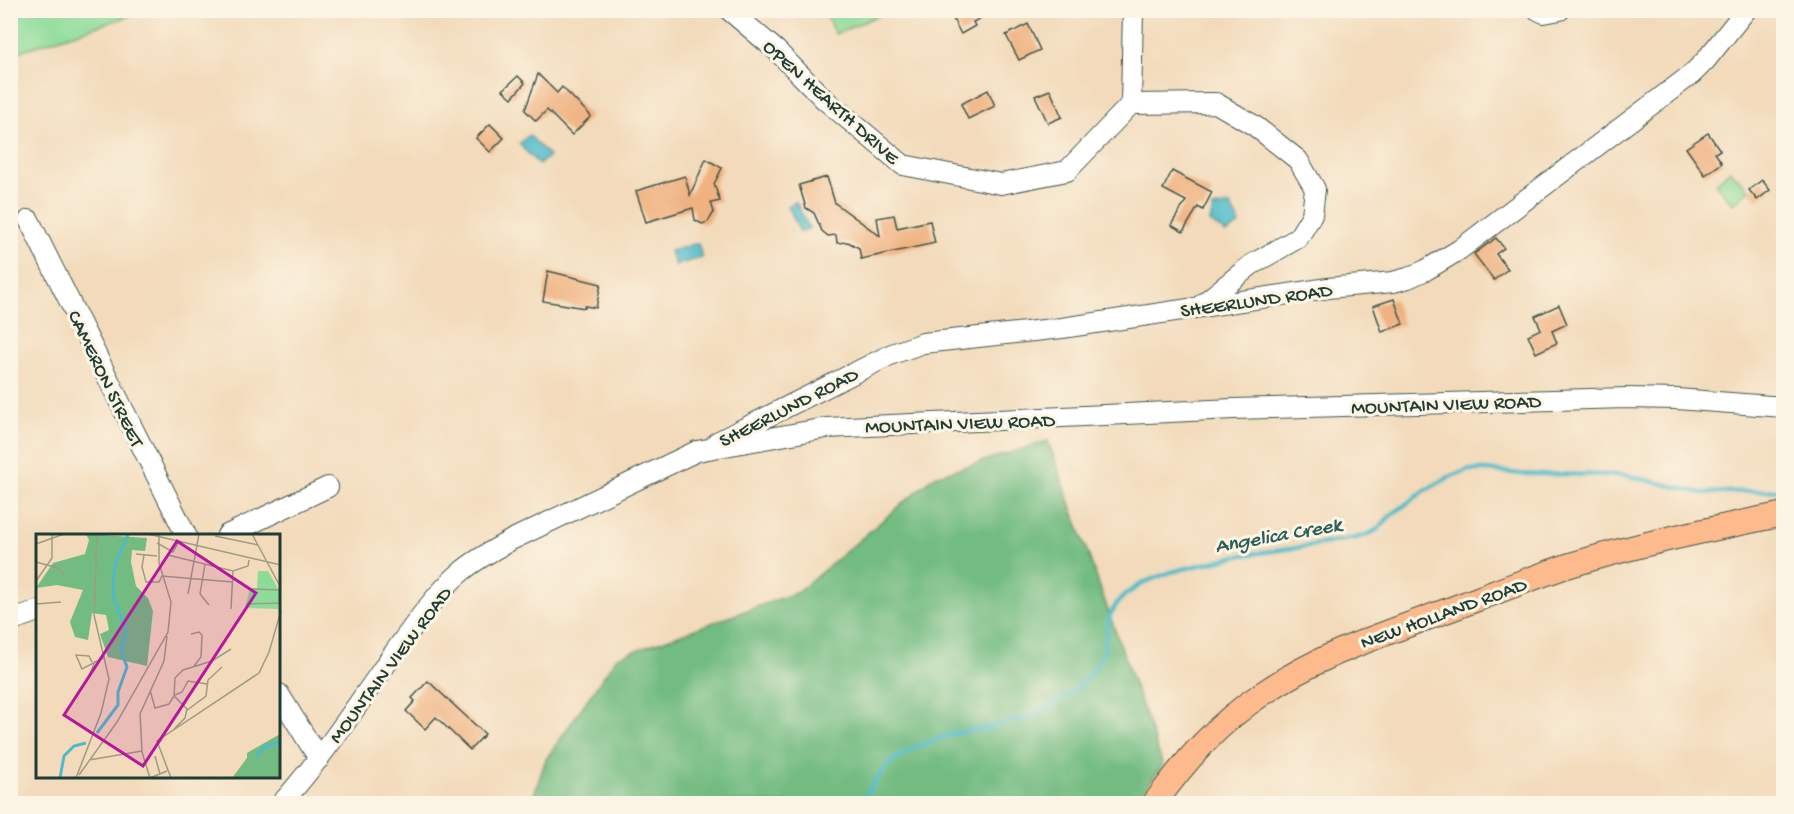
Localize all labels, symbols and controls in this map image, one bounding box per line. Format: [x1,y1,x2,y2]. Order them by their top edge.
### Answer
street label: OPEN HEARTH DRIVE [757,36,904,172]
street label: SHEERLUND ROAD [1179,280,1335,325]
street label: CAMERON STREET [61,307,147,453]
street label: SHEERLUND ROAD [716,364,864,454]
street label: MOUNTAIN VIEW ROAD [1351,392,1542,421]
street label: MOUNTAIN VIEW ROAD [865,411,1056,440]
water label: Angelica Creek [1213,514,1346,561]
inset map [36,534,280,778]
street label: NEW HOLLAND ROAD [1358,574,1531,656]
street label: MOUNTAIN VIEW ROAD [325,583,459,749]

